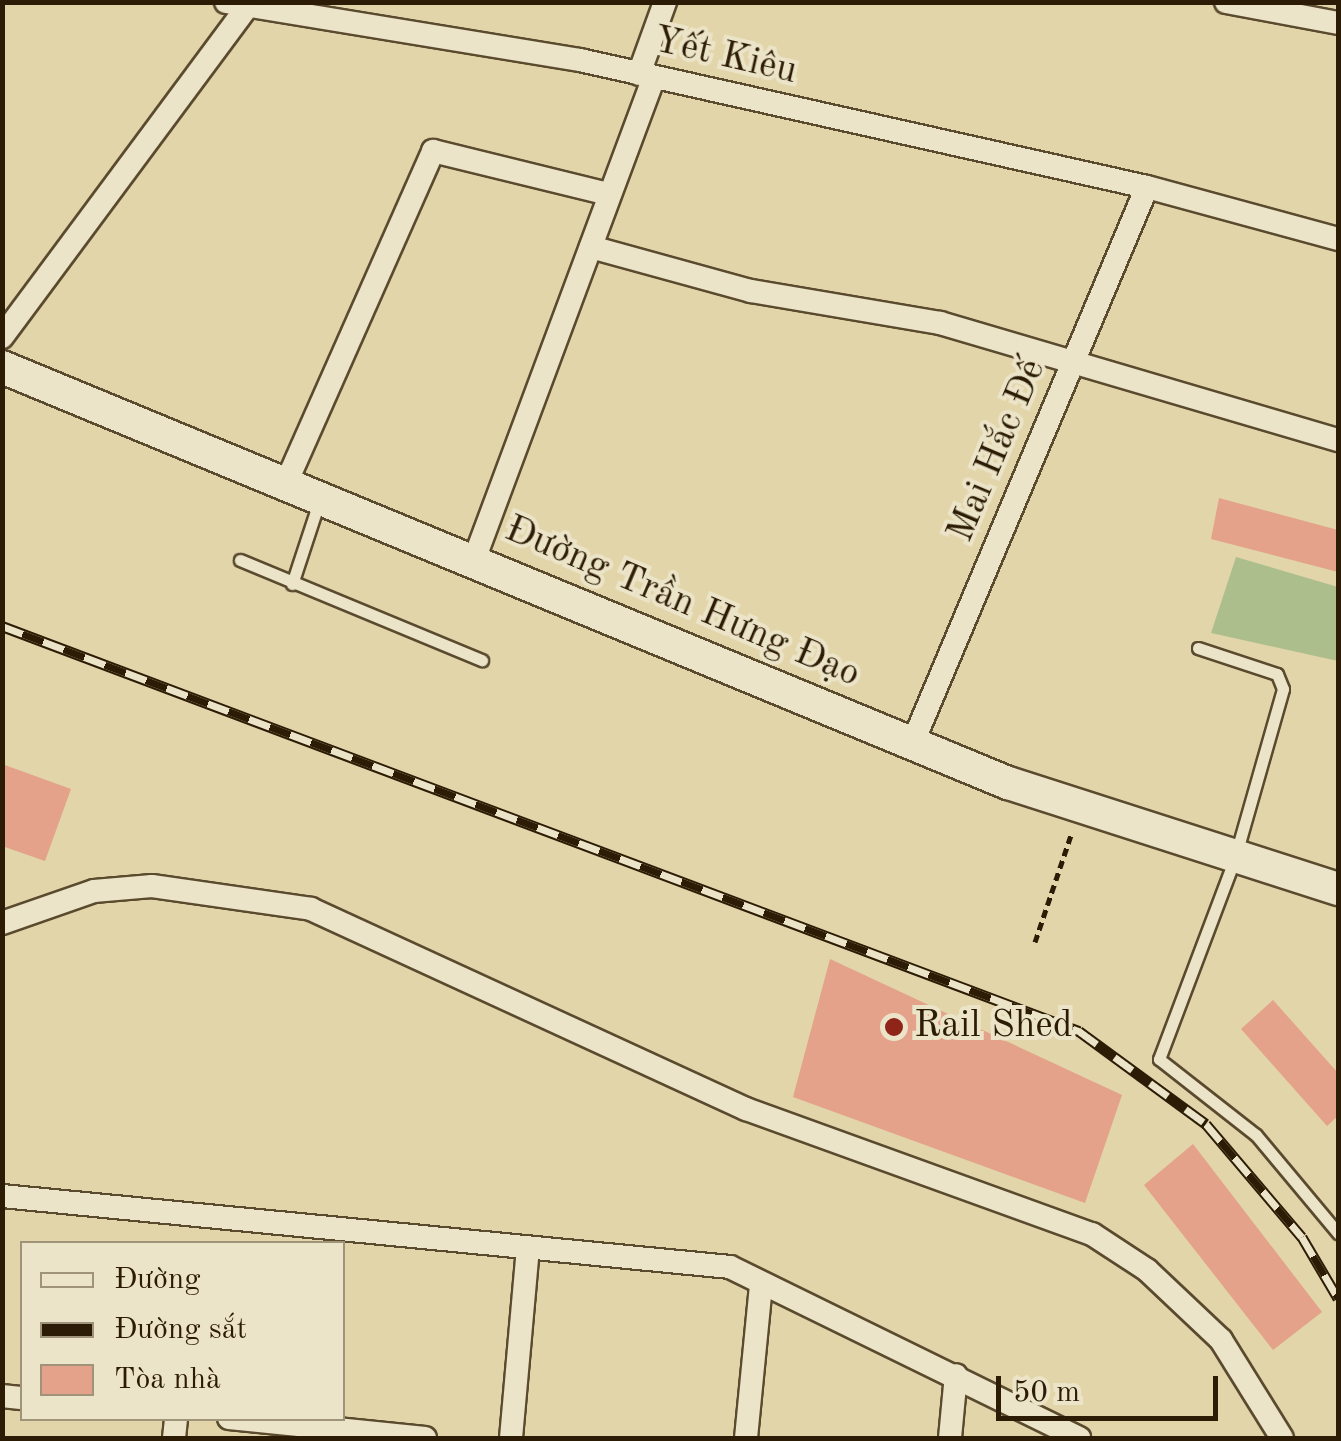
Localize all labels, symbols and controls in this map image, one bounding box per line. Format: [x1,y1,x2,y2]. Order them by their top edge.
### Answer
street label: Yết Kiêu [649,18,801,96]
street label: Mai Hắc Đế [939,353,1057,549]
street label: Đường Trần Hưng Đạo [498,508,866,698]
place label: Rail Shed [914,1004,1073,1050]
marker: Rail Shed [883,1016,905,1038]
legend [20,1241,345,1421]
text: Đường [114,1265,200,1295]
text: Đường sắt [114,1315,247,1345]
scale bar [1001,1356,1224,1418]
text: Tòa nhà [114,1365,221,1395]
text: 50 m [1013,1378,1080,1408]

